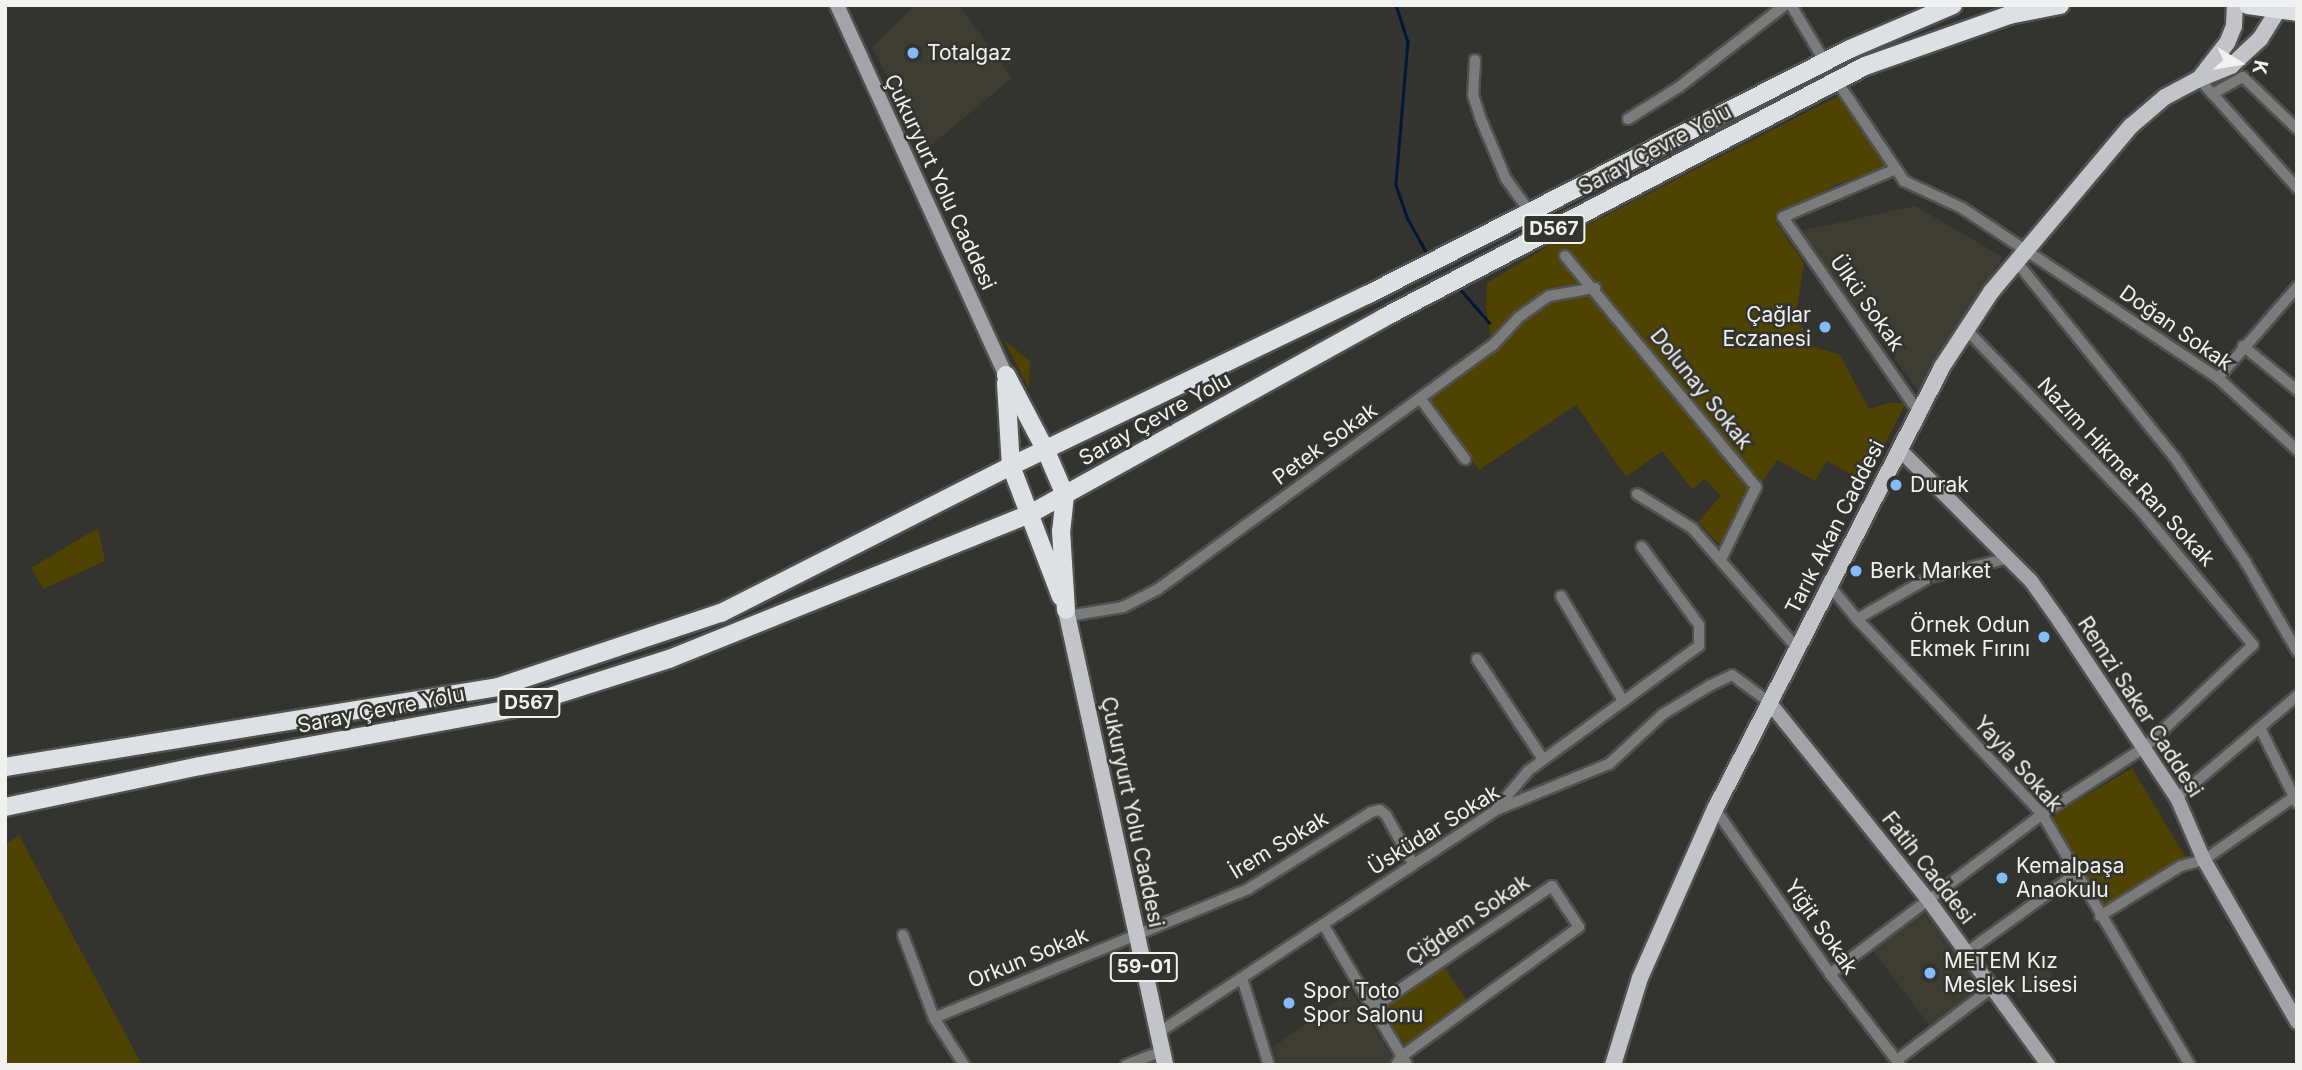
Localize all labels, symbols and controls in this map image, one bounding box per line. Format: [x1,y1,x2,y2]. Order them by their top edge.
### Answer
north arrow [2204,28,2274,98]
place label: Totalgaz [927,40,1012,66]
marker: Totalgaz [905,45,921,61]
text: K [2248,58,2273,76]
street label: Çukuryurt Yolu Caddesi [879,70,1001,294]
street label: Saray Çevre Yolu [1574,99,1736,201]
road number: D567 [1521,214,1587,244]
street label: Ülkü Sokak [1825,250,1909,356]
street label: Doğan Sokak [2115,280,2237,376]
place label: Çağlar Eczanesi [1722,302,1811,352]
marker: Çağlar Eczanesi [1817,319,1833,335]
street label: Dolunay Sokak [1645,324,1757,454]
street label: Saray Çevre Yolu [1075,367,1235,471]
street label: Nazım Hikmet Ran Sokak [2032,372,2220,572]
street label: Petek Sokak [1268,398,1382,490]
street label: Tarık Akan Caddesi [1780,436,1890,618]
place label: Durak [1910,472,1969,498]
marker: Durak [1888,477,1904,493]
place label: Berk Market [1870,558,1991,584]
marker: Berk Market [1848,563,1864,579]
place label: Örnek Odun Ekmek Fırını [1909,612,2030,662]
street label: Remzi Saker Caddesi [2072,612,2208,802]
marker: Örnek Odun Ekmek Fırını [2036,629,2052,645]
street label: Saray Çevre Yolu [295,681,467,739]
road number: D567 [496,688,562,718]
street label: Çukuryurt Yolu Caddesi [1095,694,1169,930]
street label: Yayla Sokak [1969,711,2067,817]
street label: Üsküdar Sokak [1364,780,1504,880]
street label: İrem Sokak [1225,806,1333,884]
street label: Fatih Caddesi [1876,807,1980,929]
place label: Kemalpaşa Anaokulu [2016,853,2125,903]
street label: Çiğdem Sokak [1401,869,1535,971]
marker: Kemalpaşa Anaokulu [1994,870,2010,886]
street label: Yiğit Sokak [1779,875,1863,979]
street label: Orkun Sokak [964,922,1092,994]
place label: METEM Kız Meslek Lisesi [1944,948,2078,998]
road number: 59-01 [1109,951,1179,982]
marker: METEM Kız Meslek Lisesi [1922,965,1938,981]
place label: Spor Toto Spor Salonu [1303,978,1424,1028]
marker: Spor Toto Spor Salonu [1281,995,1297,1011]

